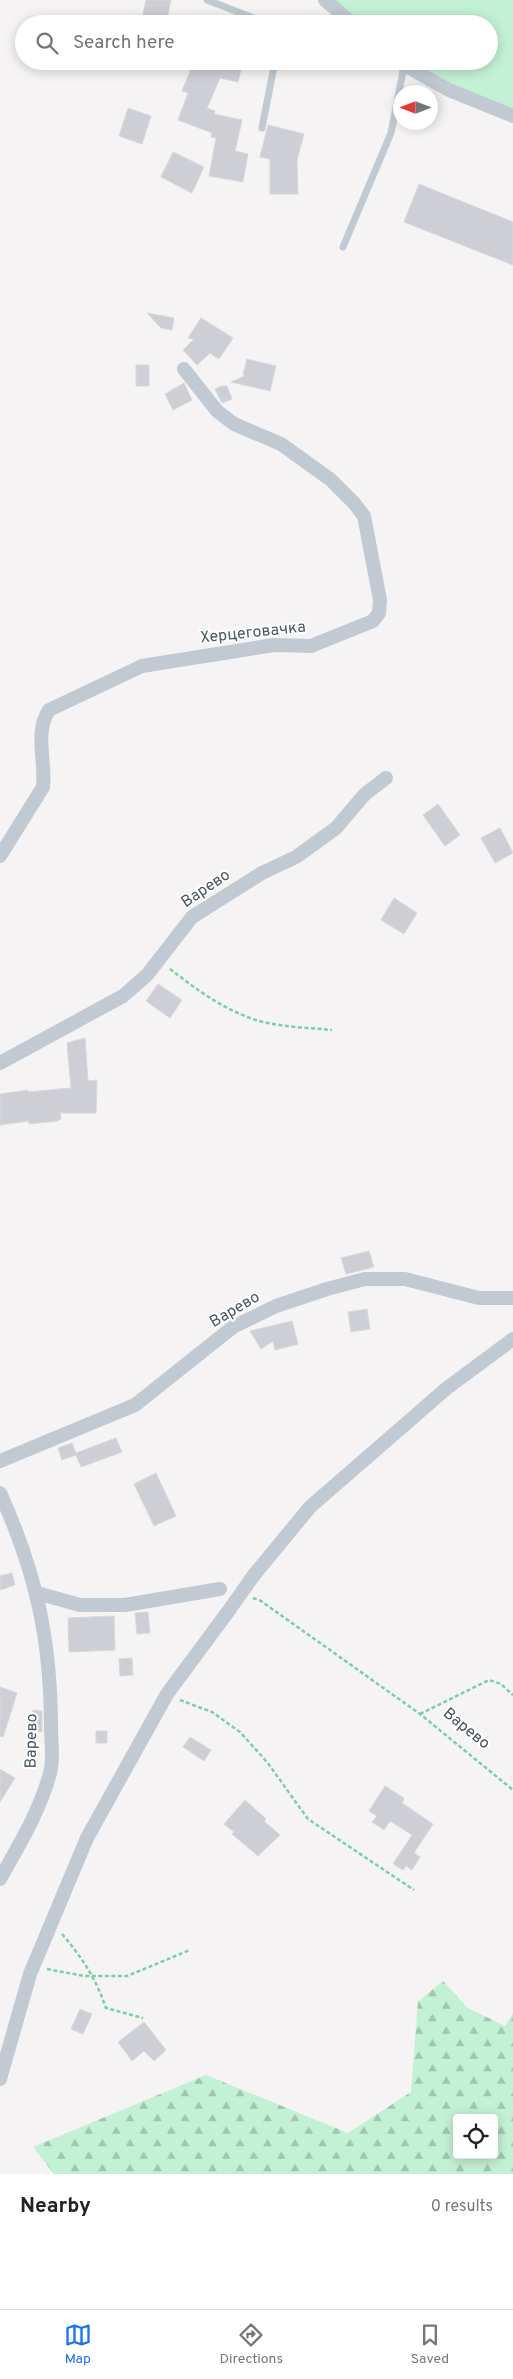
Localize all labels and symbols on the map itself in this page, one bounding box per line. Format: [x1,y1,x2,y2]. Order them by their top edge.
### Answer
north arrow [393,85,438,130]
street label: Херцеговачка [199,618,307,648]
street label: Варево [178,865,234,913]
street label: Варево [206,1287,264,1333]
street label: Варево [438,1704,494,1754]
street label: Варево [22,1713,42,1769]

